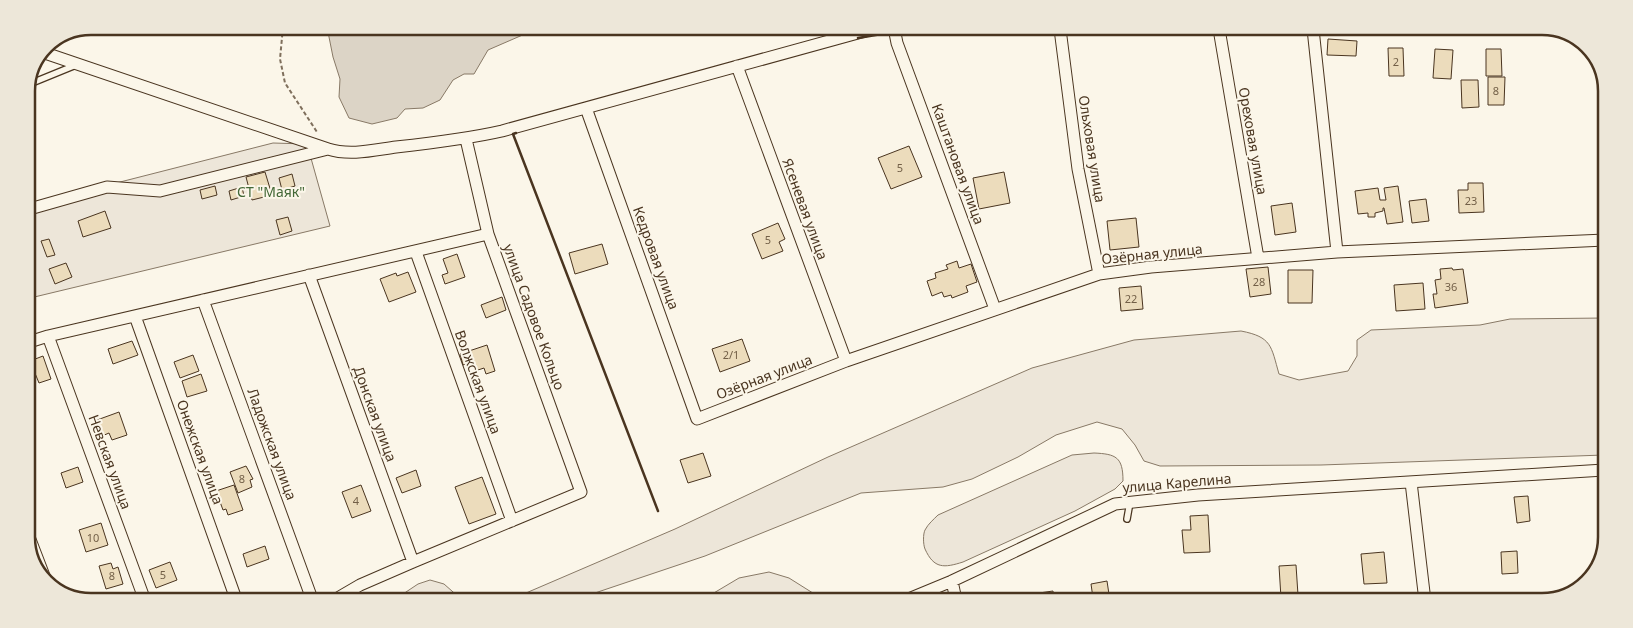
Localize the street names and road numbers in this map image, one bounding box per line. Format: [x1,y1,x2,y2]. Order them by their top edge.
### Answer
street label: Ореховая улица [1235,86,1272,196]
street label: Ольховая улица [1075,94,1110,204]
street label: Каштановая улица [928,101,989,227]
street label: Ясеневая улица [778,155,833,262]
street label: Кедровая улица [629,204,684,312]
street label: Озёрная улица [1100,239,1203,268]
street label: улица Садовое Кольцо [499,241,570,392]
street label: Волжская улица [451,327,506,436]
street label: Озёрная улица [713,349,815,404]
street label: Донская улица [349,363,402,464]
street label: Ладожская улица [243,385,302,502]
street label: Онежская улица [173,397,228,507]
street label: Невская улица [85,412,136,512]
street label: улица Карелина [1122,468,1232,497]

